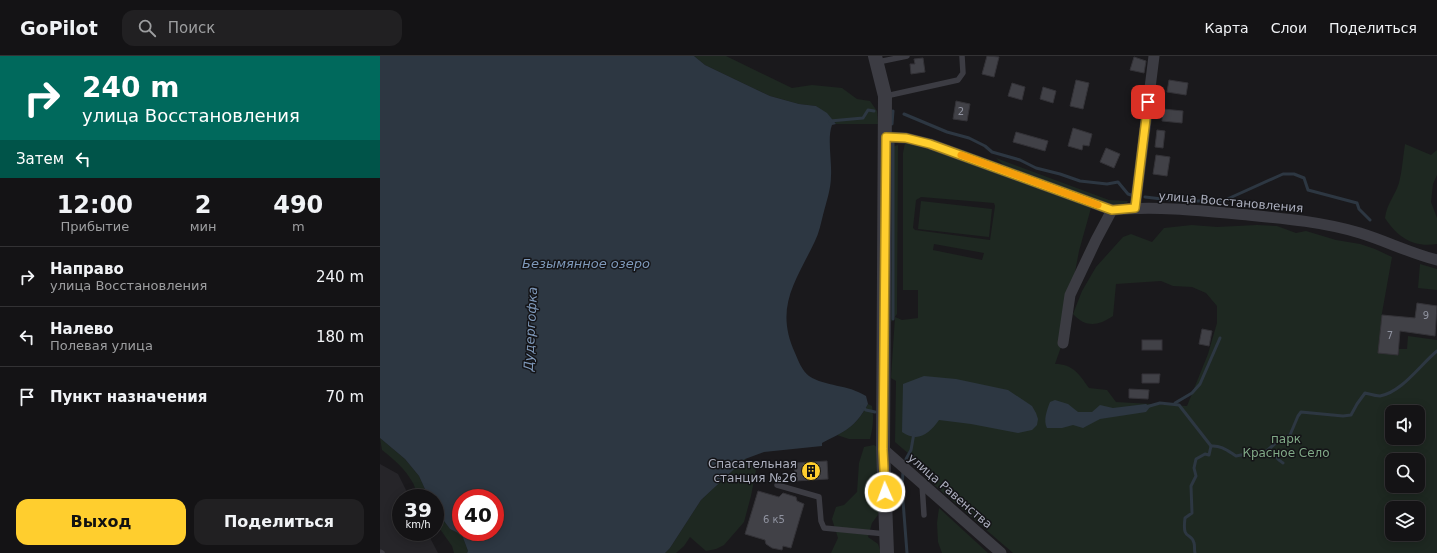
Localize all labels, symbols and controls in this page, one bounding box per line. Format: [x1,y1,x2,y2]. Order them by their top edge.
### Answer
search box [122,10,402,46]
text: GoPilot [20,17,98,39]
icon: search [136,17,158,39]
text: Поиск [168,19,215,37]
text: Карта [1205,20,1249,36]
text: Слои [1271,20,1307,36]
text: Поделиться [1329,20,1417,36]
text: 240 m [82,71,179,104]
icon: right [16,72,68,124]
pin [1131,85,1165,119]
icon: arrive [1137,91,1159,113]
text: улица Восстановления [82,105,300,126]
house number: 2 [958,106,964,117]
icon: left [72,148,94,170]
text: Затем [16,150,64,168]
street label: улица Восстановления [1158,189,1304,215]
text: 12:00 [57,191,133,219]
text: 2 [195,191,211,219]
text: 490 [273,191,323,219]
text: Прибытие [60,219,129,234]
text: мин [190,219,217,234]
text: m [292,219,305,234]
water label: Безымянное озеро [522,256,650,271]
text: Направо [50,260,124,278]
icon: right [16,266,38,288]
text: 240 m [316,268,364,286]
text: улица Восстановления [50,278,207,293]
water label: Дудергофка [521,286,540,373]
house number: 9 [1423,310,1429,321]
text: Налево [50,320,114,338]
icon: left [16,326,38,348]
text: 180 m [316,328,364,346]
house number: 7 [1387,330,1393,341]
text: Полевая улица [50,338,153,353]
icon: arrive [16,386,38,408]
text: Пункт назначения [50,388,207,406]
text: 70 m [326,388,364,406]
map controls [1385,405,1425,541]
button: sound [1385,405,1425,445]
park label: парк Красное Село [1242,432,1330,460]
street label: улица Равенства [905,451,995,531]
button: search [1385,453,1425,493]
place label: Спасательная станция №26 [708,457,797,485]
building icon: Спасательная станция №26 [800,460,822,482]
position arrow [864,471,906,513]
speed limit sign: 40 [452,489,504,541]
text: 39 [404,498,432,522]
button: Выход [16,499,186,545]
button: Поделиться [194,499,364,545]
button: layers [1385,501,1425,541]
house number: 6 к5 [763,514,785,525]
text: km/h [405,519,431,530]

